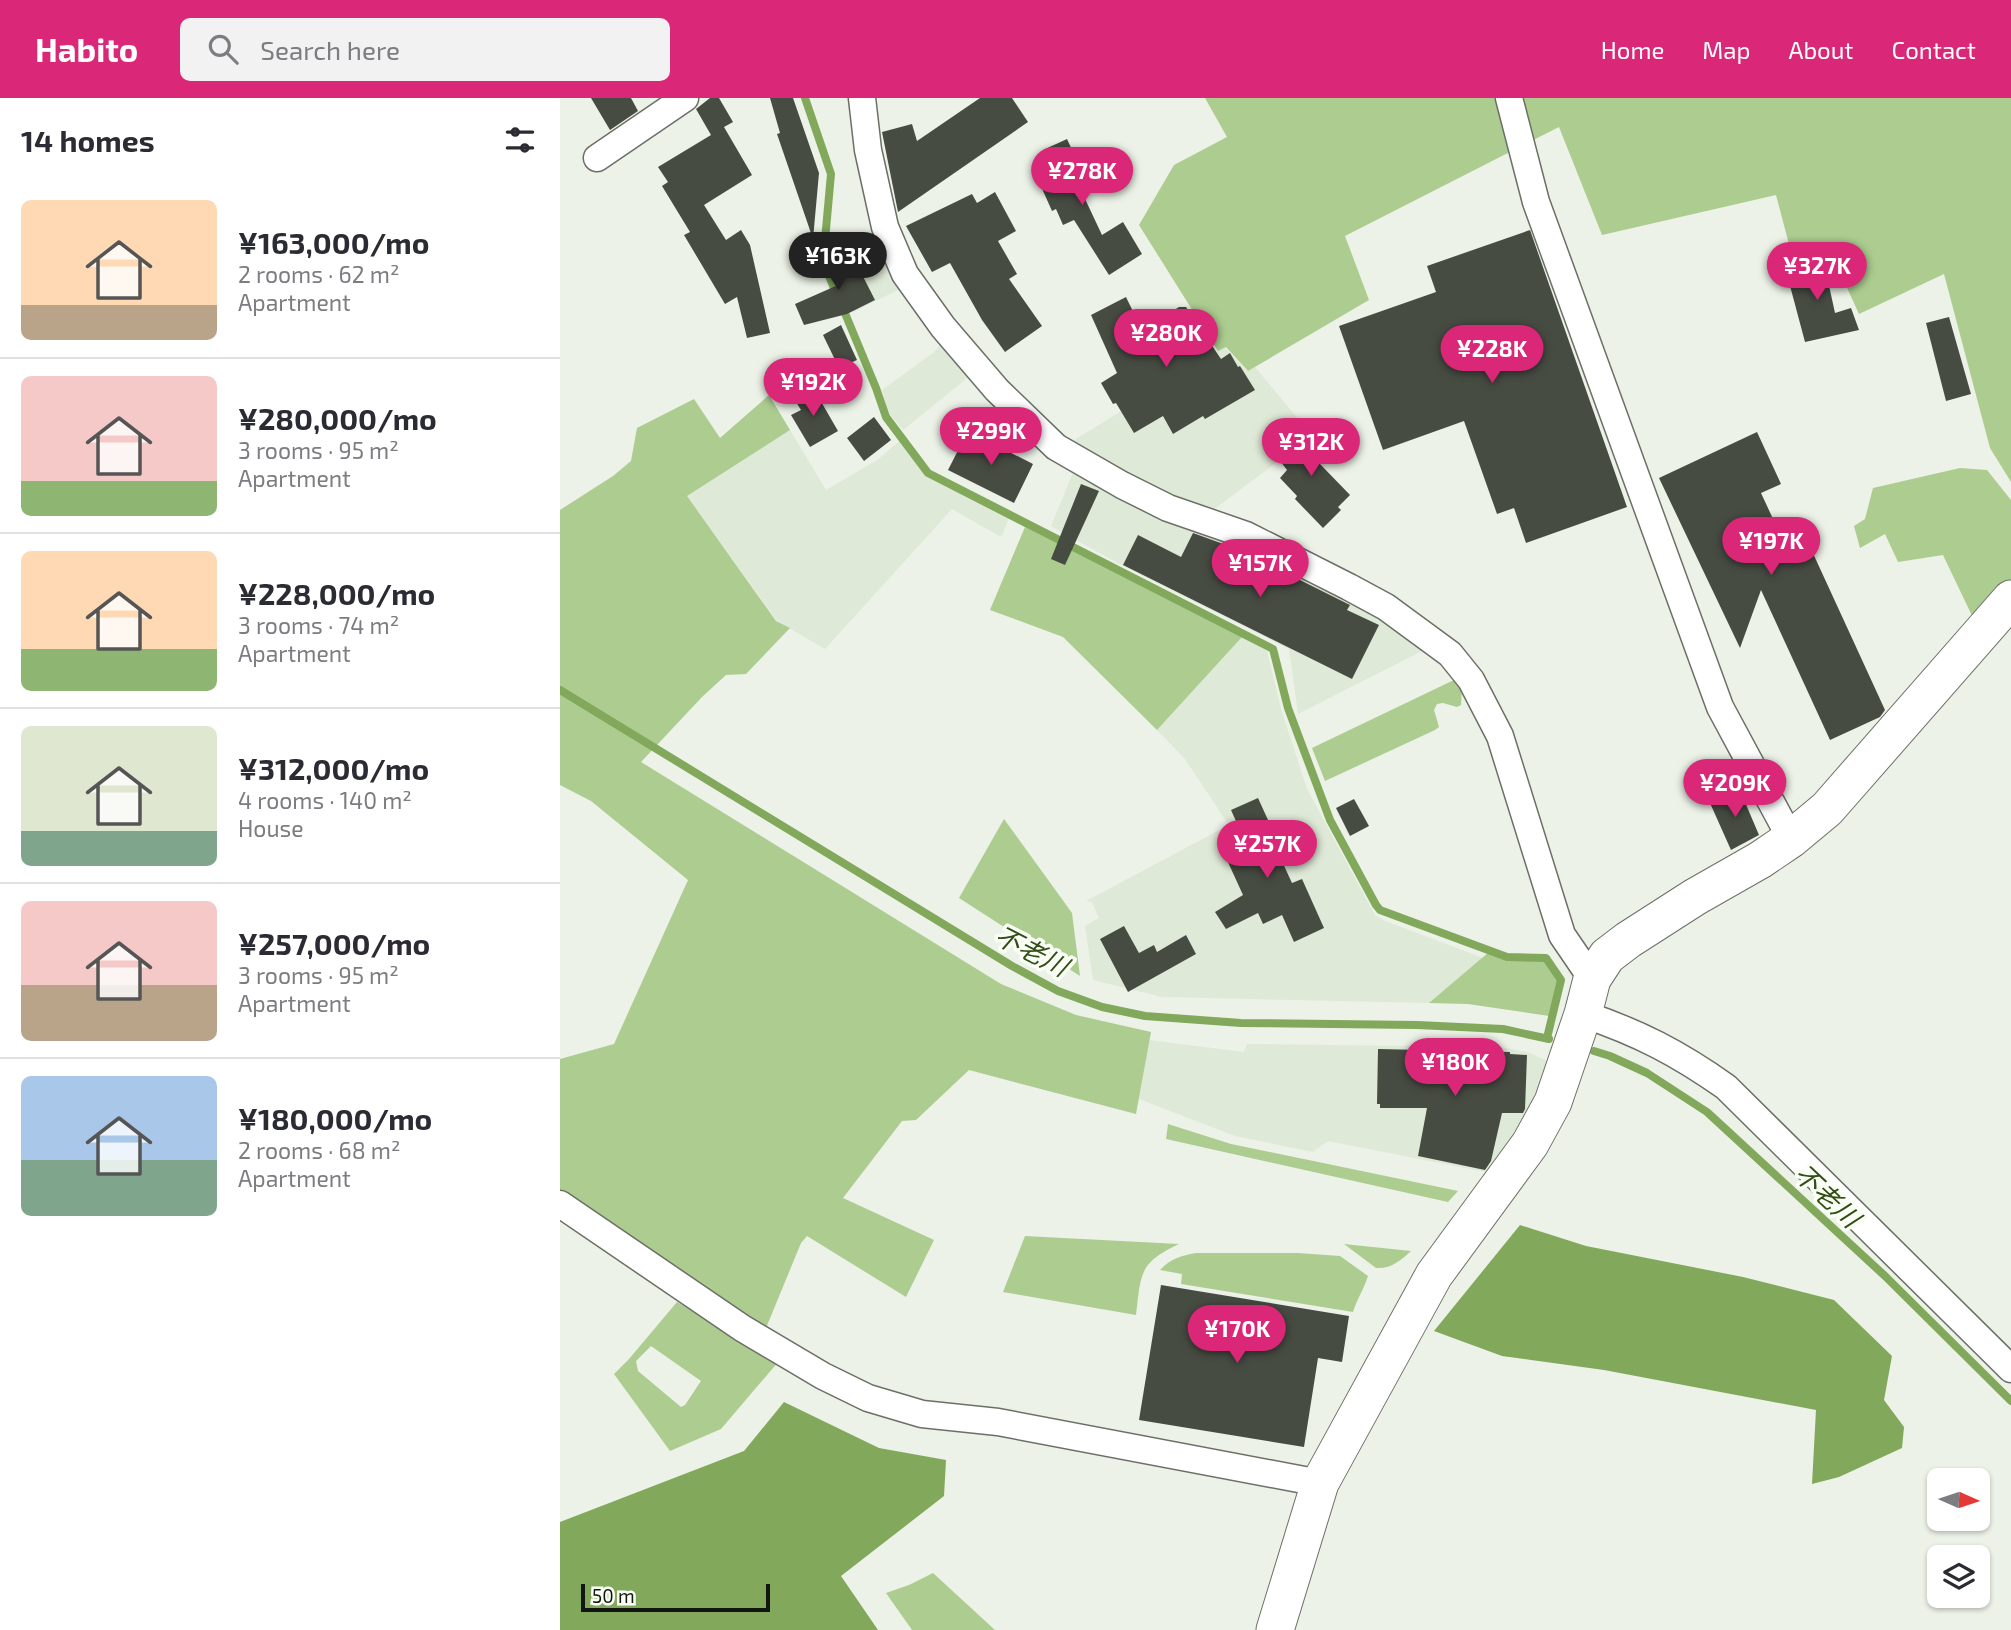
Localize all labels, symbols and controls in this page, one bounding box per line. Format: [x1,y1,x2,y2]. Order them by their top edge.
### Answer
search box [180,18,670,81]
text: Habito [35,29,138,69]
icon: search [204,30,242,68]
text: Search here [260,34,400,65]
text: Home [1601,35,1664,64]
text: Map [1702,35,1750,64]
text: About [1788,35,1854,64]
text: Contact [1892,35,1976,64]
icon: filters [501,121,539,159]
text: 14 homes [21,122,155,158]
pin: ¥278K [1033,148,1131,207]
text: ¥278K [1047,156,1117,184]
text: ¥163,000/mo [238,224,429,260]
icon: home [77,228,161,312]
pin: ¥163K [789,232,887,292]
text: ¥163K [805,241,871,269]
pin: ¥327K [1768,242,1866,302]
text: ¥327K [1783,251,1851,279]
text: 2 rooms · 62 m² [238,260,400,288]
text: Apartment [238,288,351,316]
pin: ¥280K [1117,310,1215,369]
text: ¥280K [1130,318,1202,346]
pin: ¥228K [1443,326,1541,385]
text: ¥228K [1457,334,1527,362]
pin: ¥192K [764,358,862,418]
text: ¥192K [780,367,846,395]
text: ¥280,000/mo [238,400,437,436]
icon: home [77,404,161,488]
pin: ¥299K [942,408,1040,467]
text: ¥299K [956,416,1026,444]
pin: ¥312K [1262,418,1360,478]
text: ¥312K [1278,427,1344,455]
text: 3 rooms · 95 m² [238,436,399,464]
text: Apartment [238,464,351,492]
pin: ¥197K [1722,518,1820,577]
text: ¥197K [1738,526,1804,554]
pin: ¥157K [1211,540,1309,599]
text: ¥157K [1228,548,1292,576]
text: ¥228,000/mo [238,575,435,611]
icon: home [77,579,161,663]
text: 3 rooms · 74 m² [238,611,399,639]
text: Apartment [238,639,351,667]
text: ¥312,000/mo [238,750,429,786]
icon: home [77,754,161,838]
pin: ¥209K [1686,760,1784,819]
text: ¥209K [1699,768,1771,796]
text: 4 rooms · 140 m² [238,786,412,814]
text: House [238,814,304,842]
pin: ¥257K [1218,820,1316,880]
text: ¥257K [1233,829,1301,857]
water label: 不老川 [990,918,1076,983]
text: ¥257,000/mo [238,925,430,961]
icon: home [77,929,161,1013]
text: 3 rooms · 95 m² [238,961,399,989]
text: Apartment [238,989,351,1017]
pin: ¥180K [1406,1038,1504,1098]
text: ¥180K [1421,1047,1489,1075]
text: ¥180,000/mo [238,1100,432,1136]
icon: home [77,1104,161,1188]
text: 2 rooms · 68 m² [238,1136,401,1164]
water label: 不老川 [1789,1157,1869,1235]
text: Apartment [238,1164,351,1192]
pin: ¥170K [1188,1306,1286,1365]
text: ¥170K [1204,1314,1270,1342]
north arrow [1927,1468,1990,1531]
map controls [1927,1468,1990,1608]
button: layers [1927,1545,1990,1608]
scale bar [581,1581,770,1613]
text: 50 m [592,1584,635,1607]

